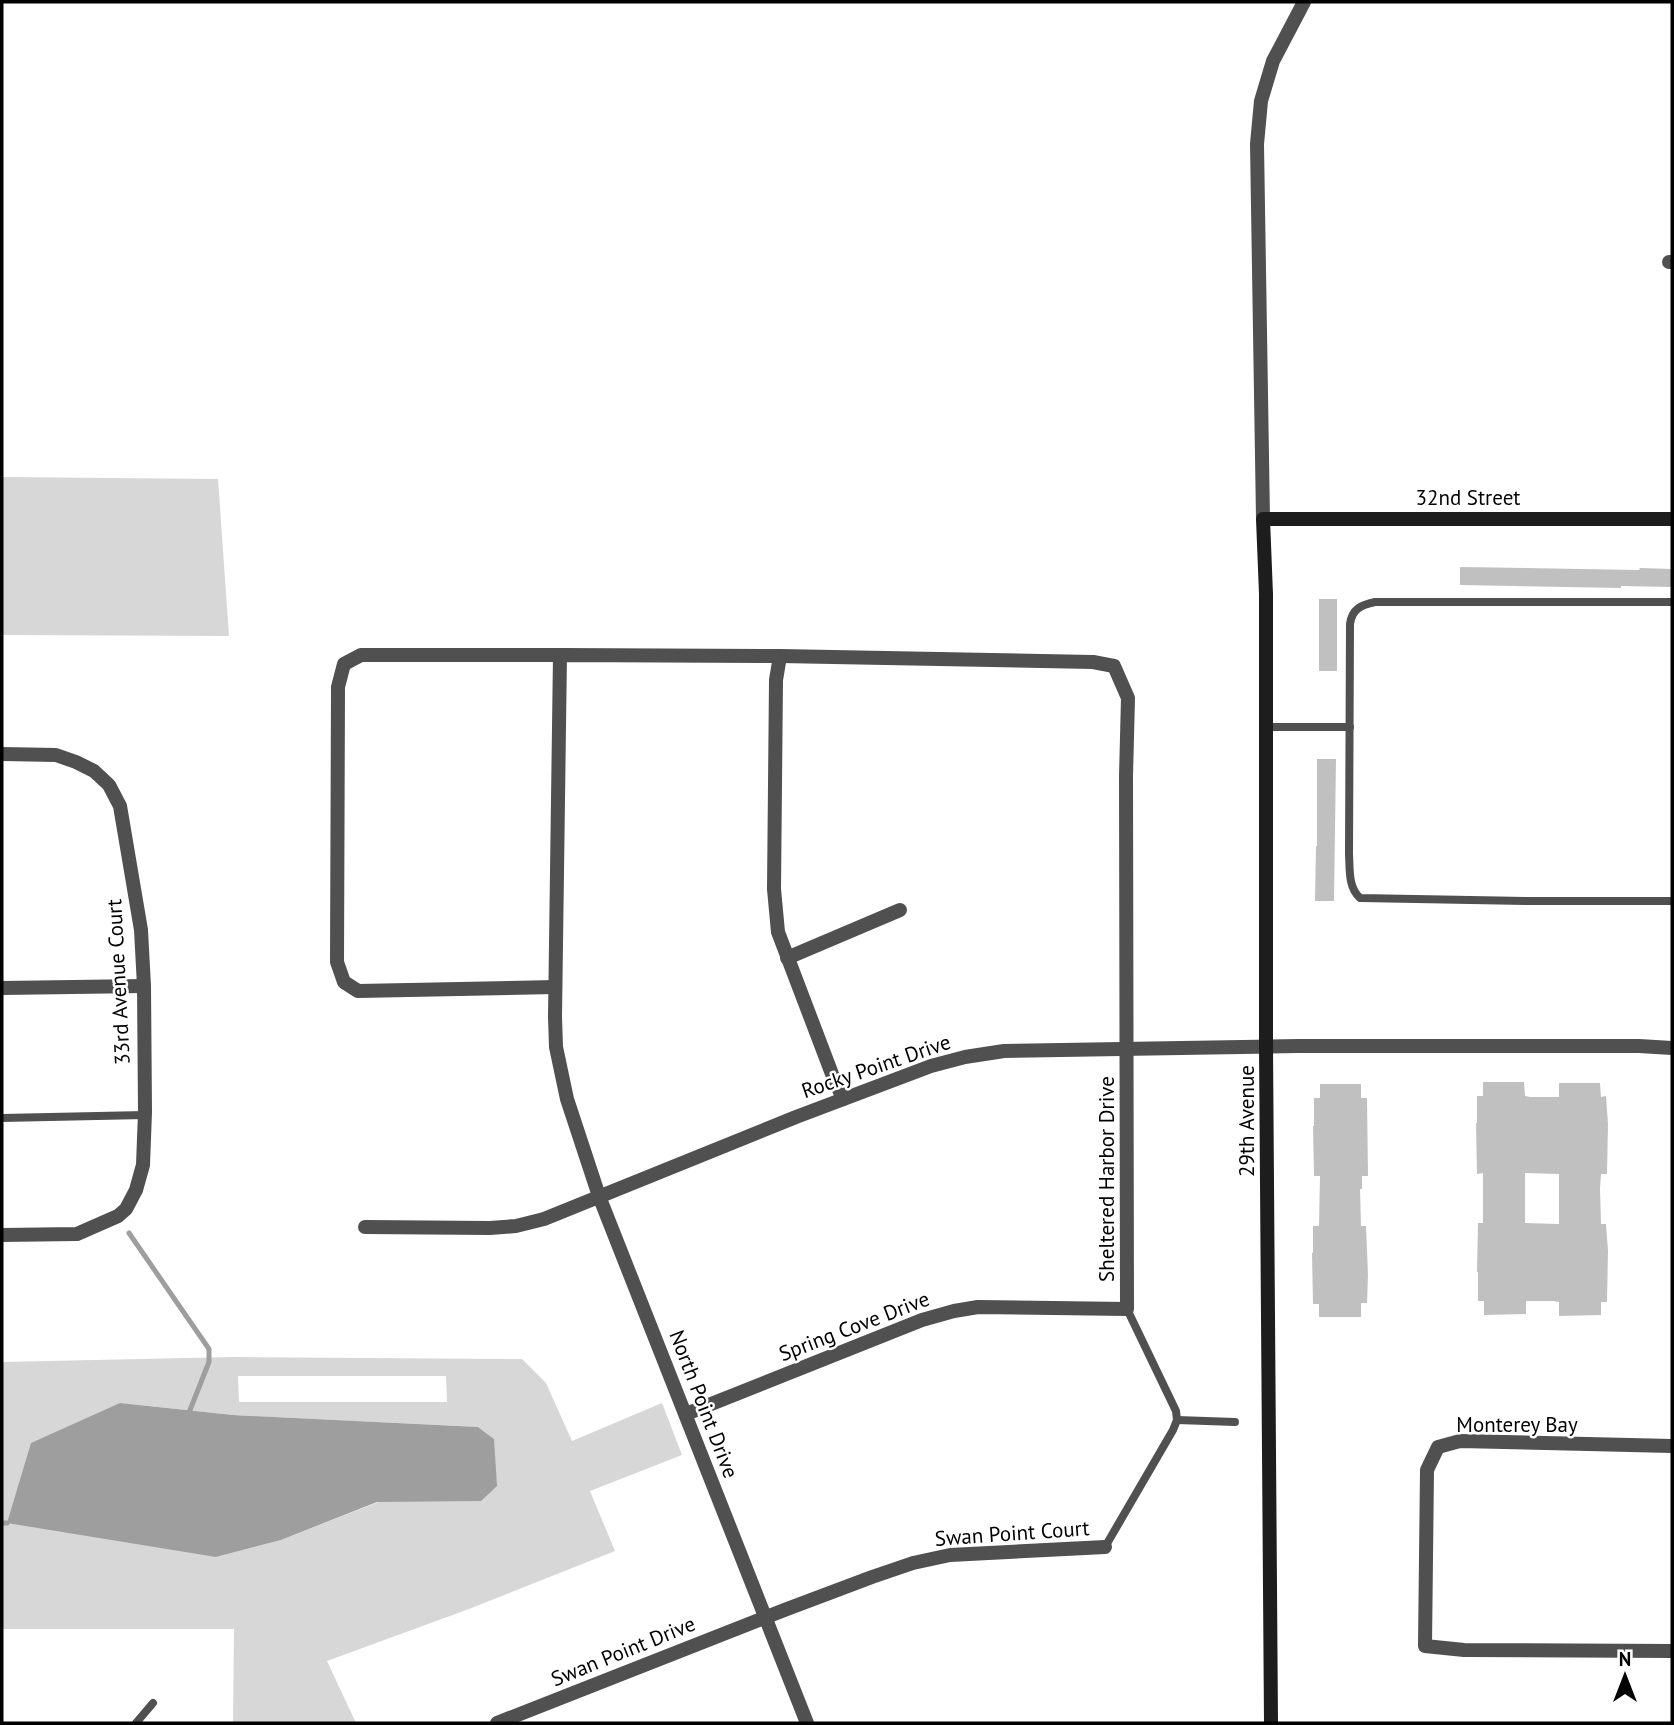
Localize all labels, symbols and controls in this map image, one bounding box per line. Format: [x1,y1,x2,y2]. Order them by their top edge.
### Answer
street label: 32nd Street [1416,484,1520,511]
street label: 33rd Avenue Court [100,898,136,1066]
street label: Rocky Point Drive [798,1028,954,1104]
street label: 29th Avenue [1233,1065,1260,1177]
street label: Sheltered Harbor Drive [1093,1076,1120,1282]
street label: Spring Cove Drive [775,1285,933,1367]
street label: North Point Drive [663,1326,745,1482]
street label: Monterey Bay [1456,1411,1578,1438]
street label: Swan Point Court [934,1514,1090,1552]
street label: Swan Point Drive [547,1610,699,1692]
north arrow [1590,1641,1660,1711]
text: N [1619,1647,1631,1671]

